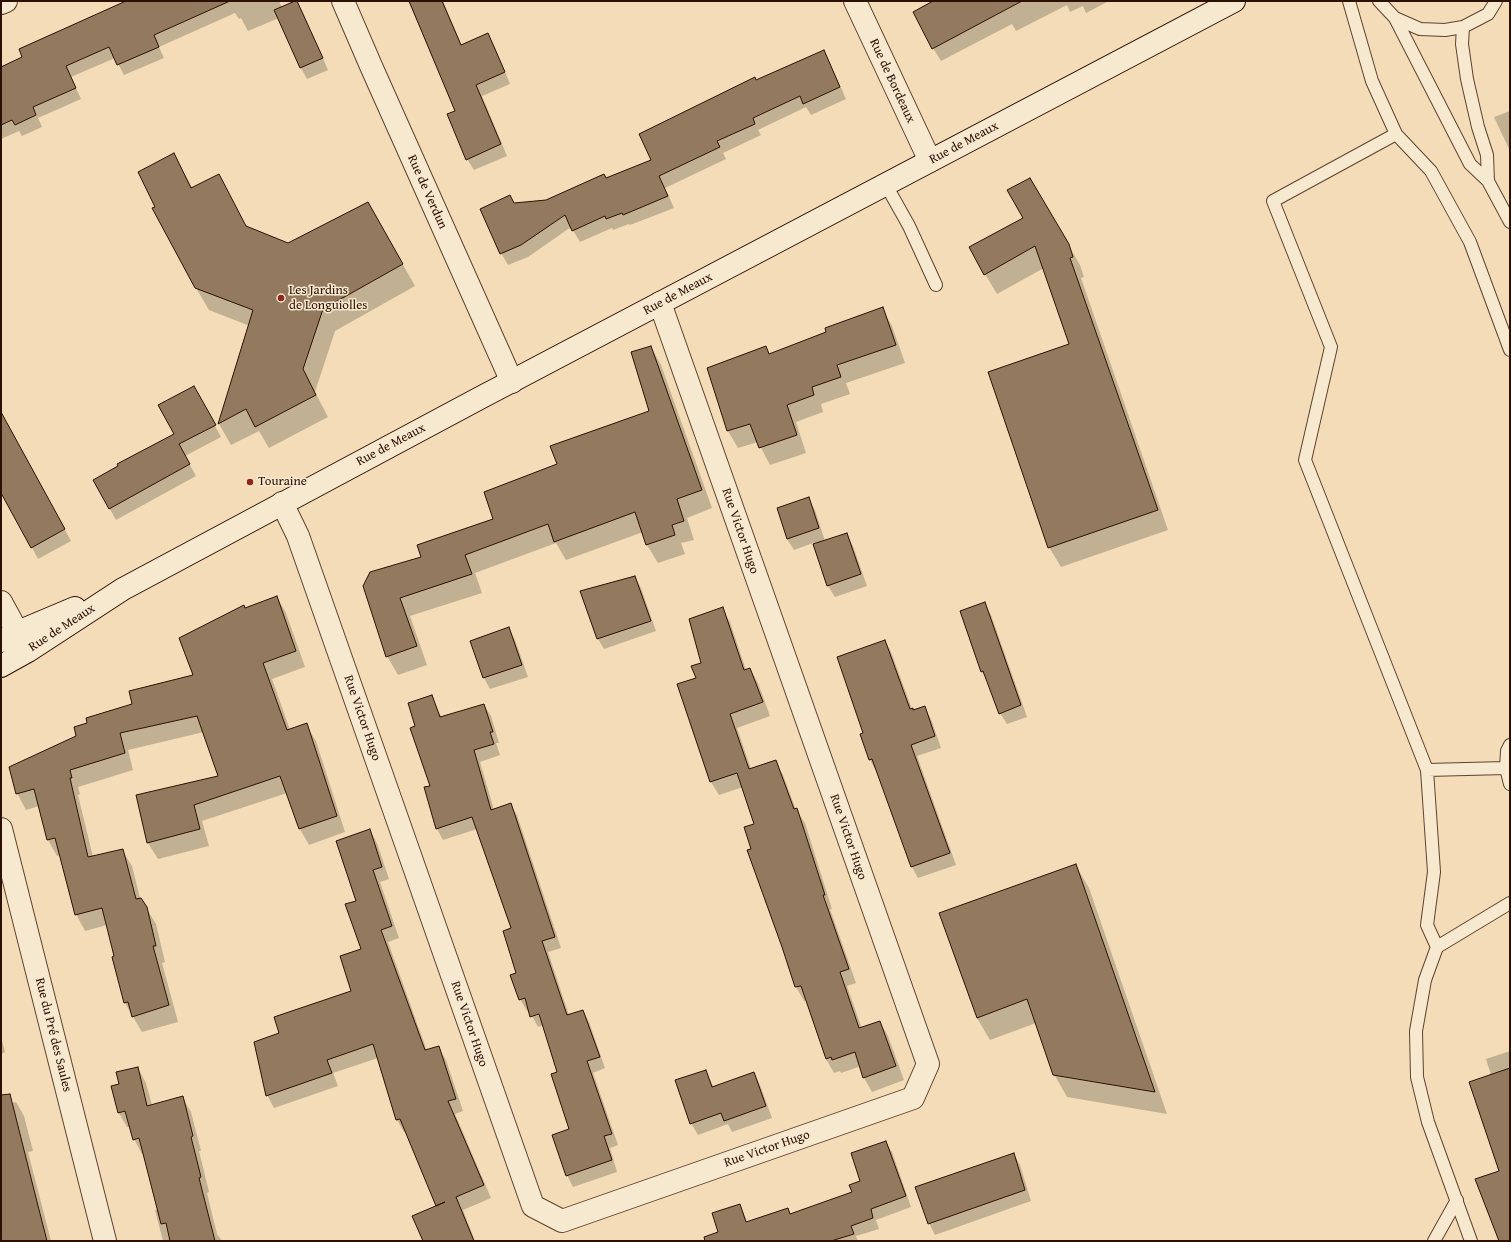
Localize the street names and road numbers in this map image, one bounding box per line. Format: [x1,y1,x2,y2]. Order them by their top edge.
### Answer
street label: Rue de Bordeaux [866,36,918,126]
street label: Rue de Meaux [927,118,1001,168]
street label: Rue de Verdun [404,152,450,232]
street label: Rue de Meaux [641,269,715,319]
street label: Rue de Meaux [354,420,428,470]
street label: Rue Victor Hugo [718,486,762,576]
street label: Rue de Meaux [26,601,98,655]
street label: Rue Victor Hugo [340,673,384,763]
street label: Rue Victor Hugo [826,792,870,882]
street label: Rue du Pré des Saules [31,976,75,1094]
street label: Rue Victor Hugo [447,979,491,1069]
street label: Rue Victor Hugo [722,1127,812,1171]

